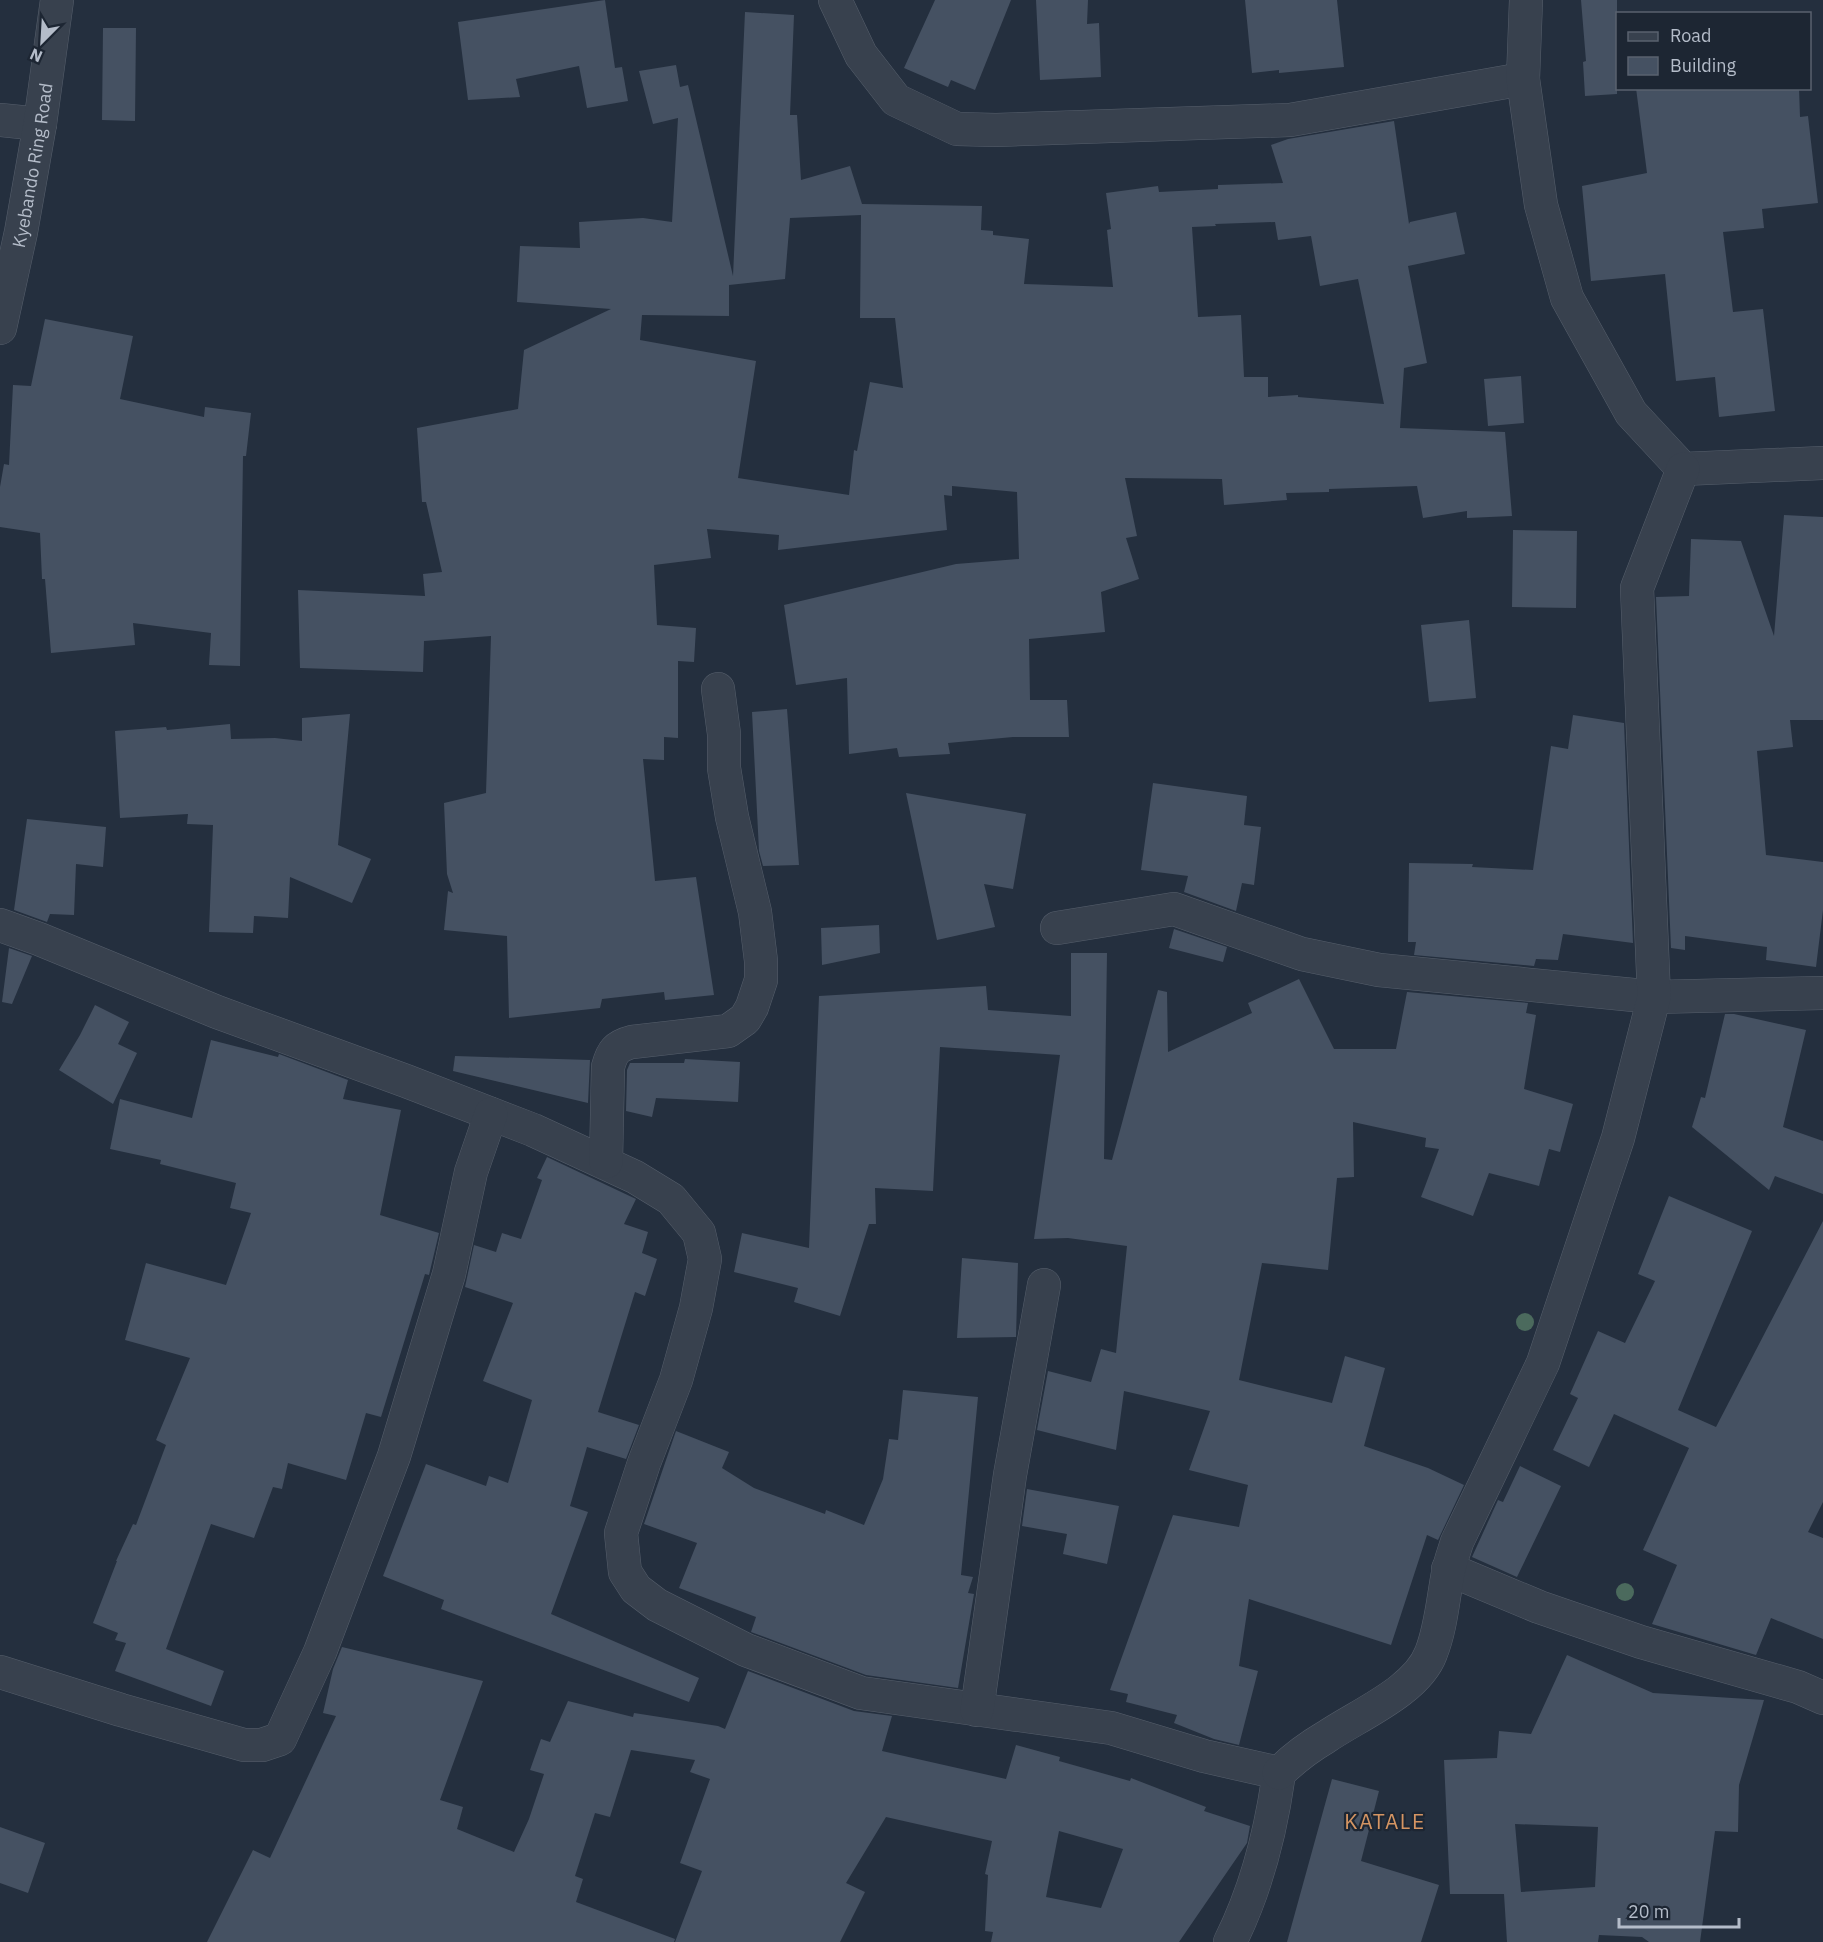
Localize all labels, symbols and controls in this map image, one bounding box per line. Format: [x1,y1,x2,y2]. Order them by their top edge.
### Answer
north arrow [12,12,72,72]
legend [1616,12,1811,90]
text: Road [1670,24,1711,47]
text: N [27,44,45,67]
text: Building [1670,54,1737,77]
street label: Kyebando Ring Road [6,81,57,250]
district label: KATALE [1344,1807,1426,1835]
scale bar [1619,1891,1739,1929]
text: 20 m [1628,1900,1670,1923]

